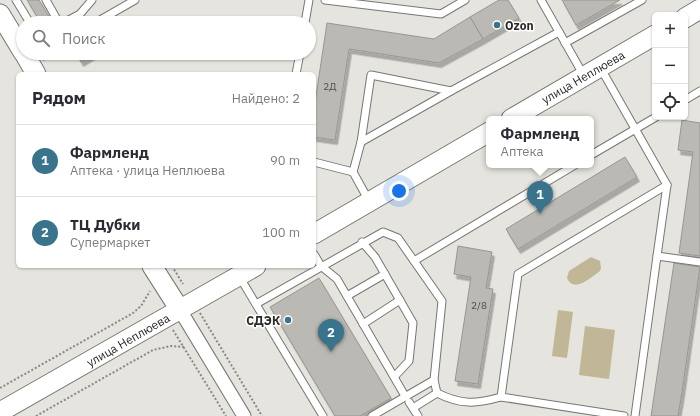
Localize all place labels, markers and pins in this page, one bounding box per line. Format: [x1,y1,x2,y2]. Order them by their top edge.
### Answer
place label: Ozon [505,18,534,33]
marker: Ozon [492,20,502,30]
pin: 1 [527,181,553,214]
place label: СДЭК [246,313,280,328]
marker: СДЭК [283,315,293,325]
pin: 2 [318,319,344,352]

